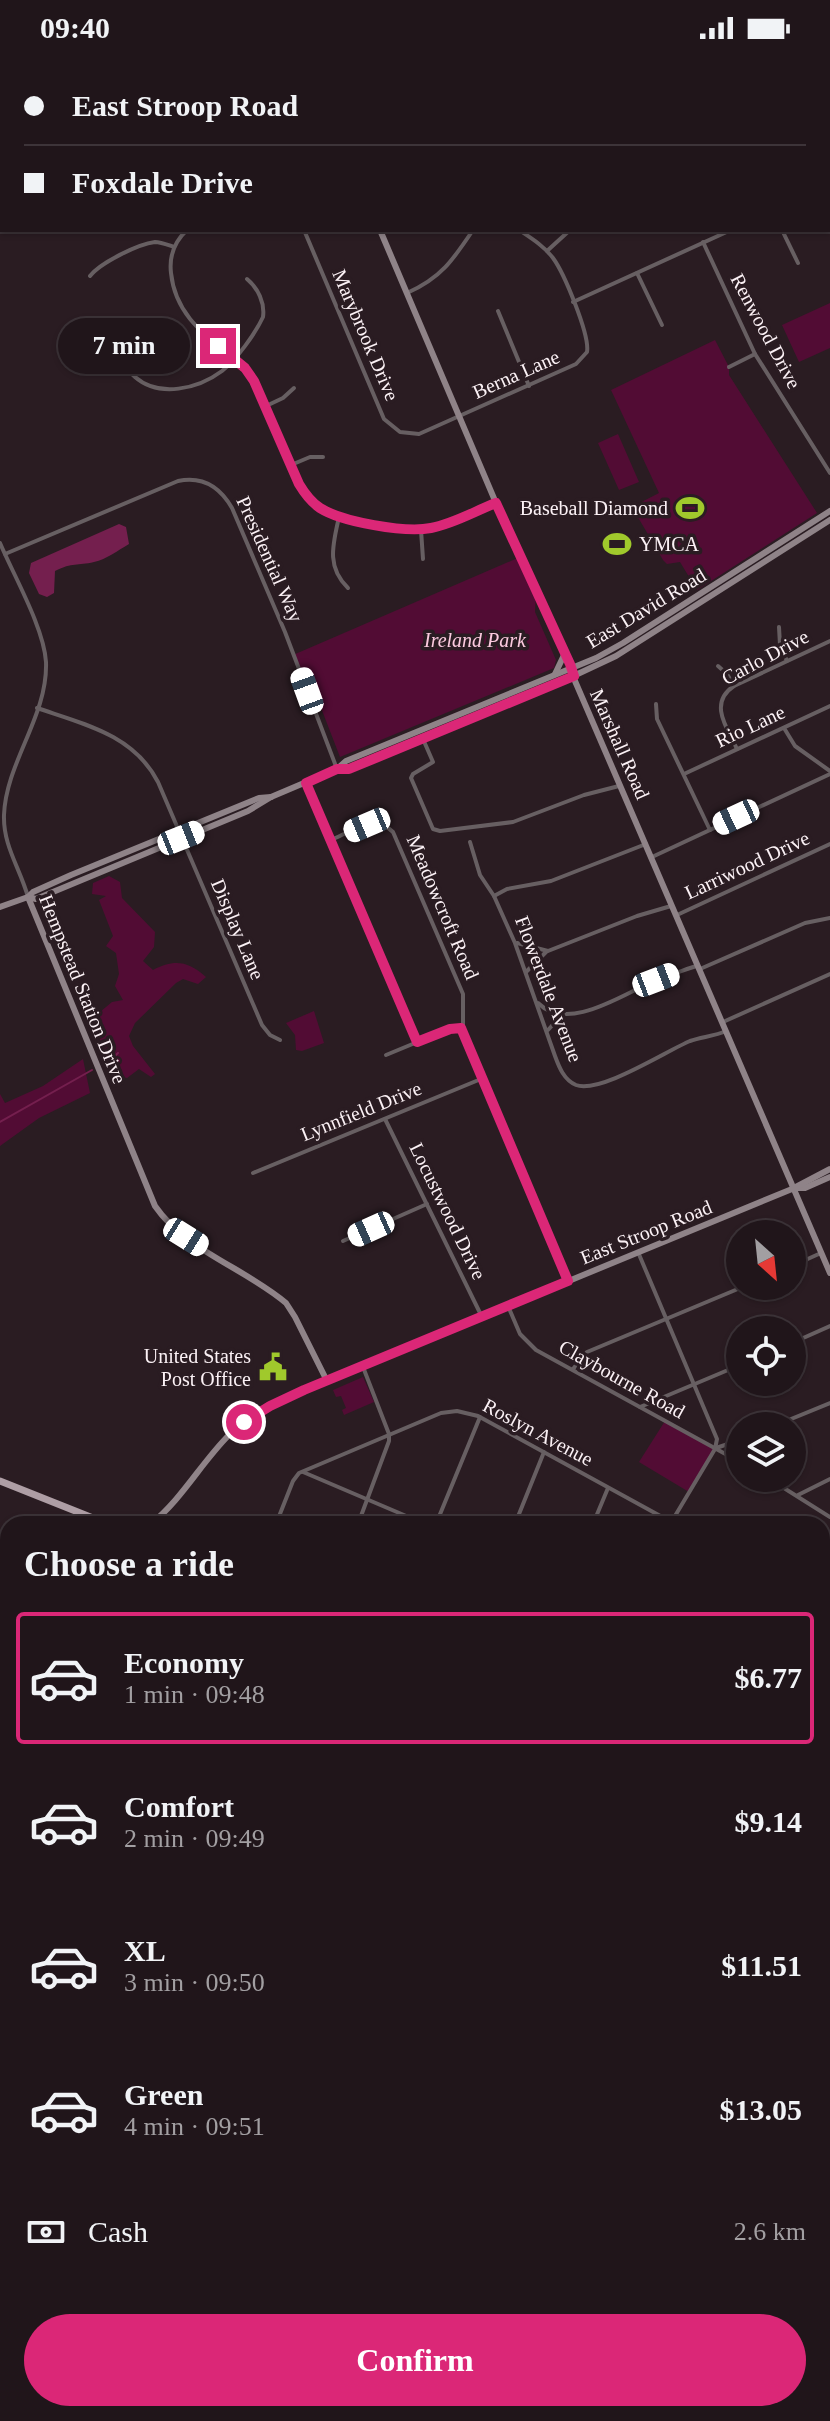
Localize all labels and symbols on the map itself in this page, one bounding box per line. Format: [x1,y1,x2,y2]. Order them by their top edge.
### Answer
street label: Marybrook Drive [327,266,404,404]
street label: Renwood Drive [726,270,806,392]
callout: 7 min [58,318,190,374]
route end [200,328,236,364]
street label: Berna Lane [469,345,563,403]
street label: Presidential Way [232,493,308,626]
sports icon: Baseball Diamond [675,493,705,523]
place label: Baseball Diamond [520,497,668,519]
sports icon: YMCA [602,529,632,559]
place label: YMCA [639,533,700,555]
street label: East David Road [582,564,710,652]
street label: Carlo Drive [718,625,812,689]
park label: Ireland Park [423,629,527,651]
car [288,664,326,718]
street label: Marshall Road [586,685,654,803]
street label: Rio Lane [712,700,788,752]
car [709,796,763,838]
car [340,805,394,845]
car [154,818,208,858]
street label: Larriwood Drive [681,826,813,903]
street label: Meadowcroft Road [403,831,483,983]
street label: Display Lane [206,875,269,983]
street label: Hempstead Station Drive [34,891,131,1087]
street label: Flowerdale Avenue [511,913,587,1065]
car [629,960,683,1000]
street label: Lynnfield Drive [297,1077,425,1146]
street label: Locustwood Drive [405,1139,491,1283]
street label: East Stroop Road [577,1196,715,1269]
car [344,1208,398,1250]
car [159,1214,213,1260]
north arrow [726,1220,806,1300]
street label: Claybourne Road [555,1335,689,1424]
place label: United States Post Office [144,1345,251,1390]
public building icon: United States Post Office [258,1352,288,1382]
street label: Roslyn Avenue [479,1394,597,1471]
route start [226,1404,262,1440]

